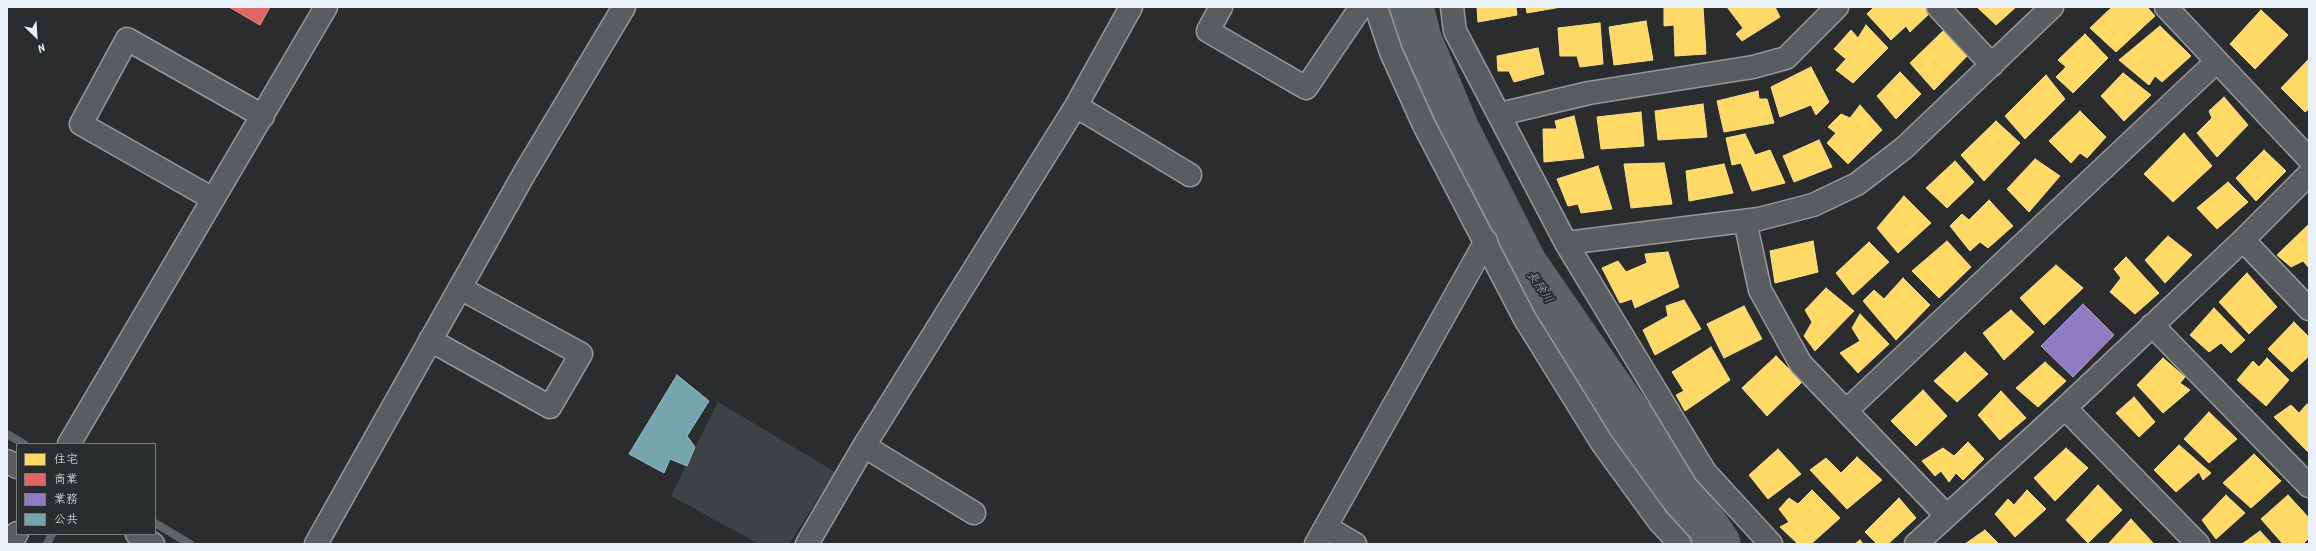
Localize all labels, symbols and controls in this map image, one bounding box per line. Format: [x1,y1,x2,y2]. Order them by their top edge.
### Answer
north arrow [16,16,56,56]
text: N [34,37,48,56]
water label: 長除川 [1523,269,1555,307]
legend [16,443,156,535]
text: 住宅 [54,450,78,469]
text: 商業 [54,470,78,489]
text: 業務 [54,490,78,509]
text: 公共 [54,510,78,529]

